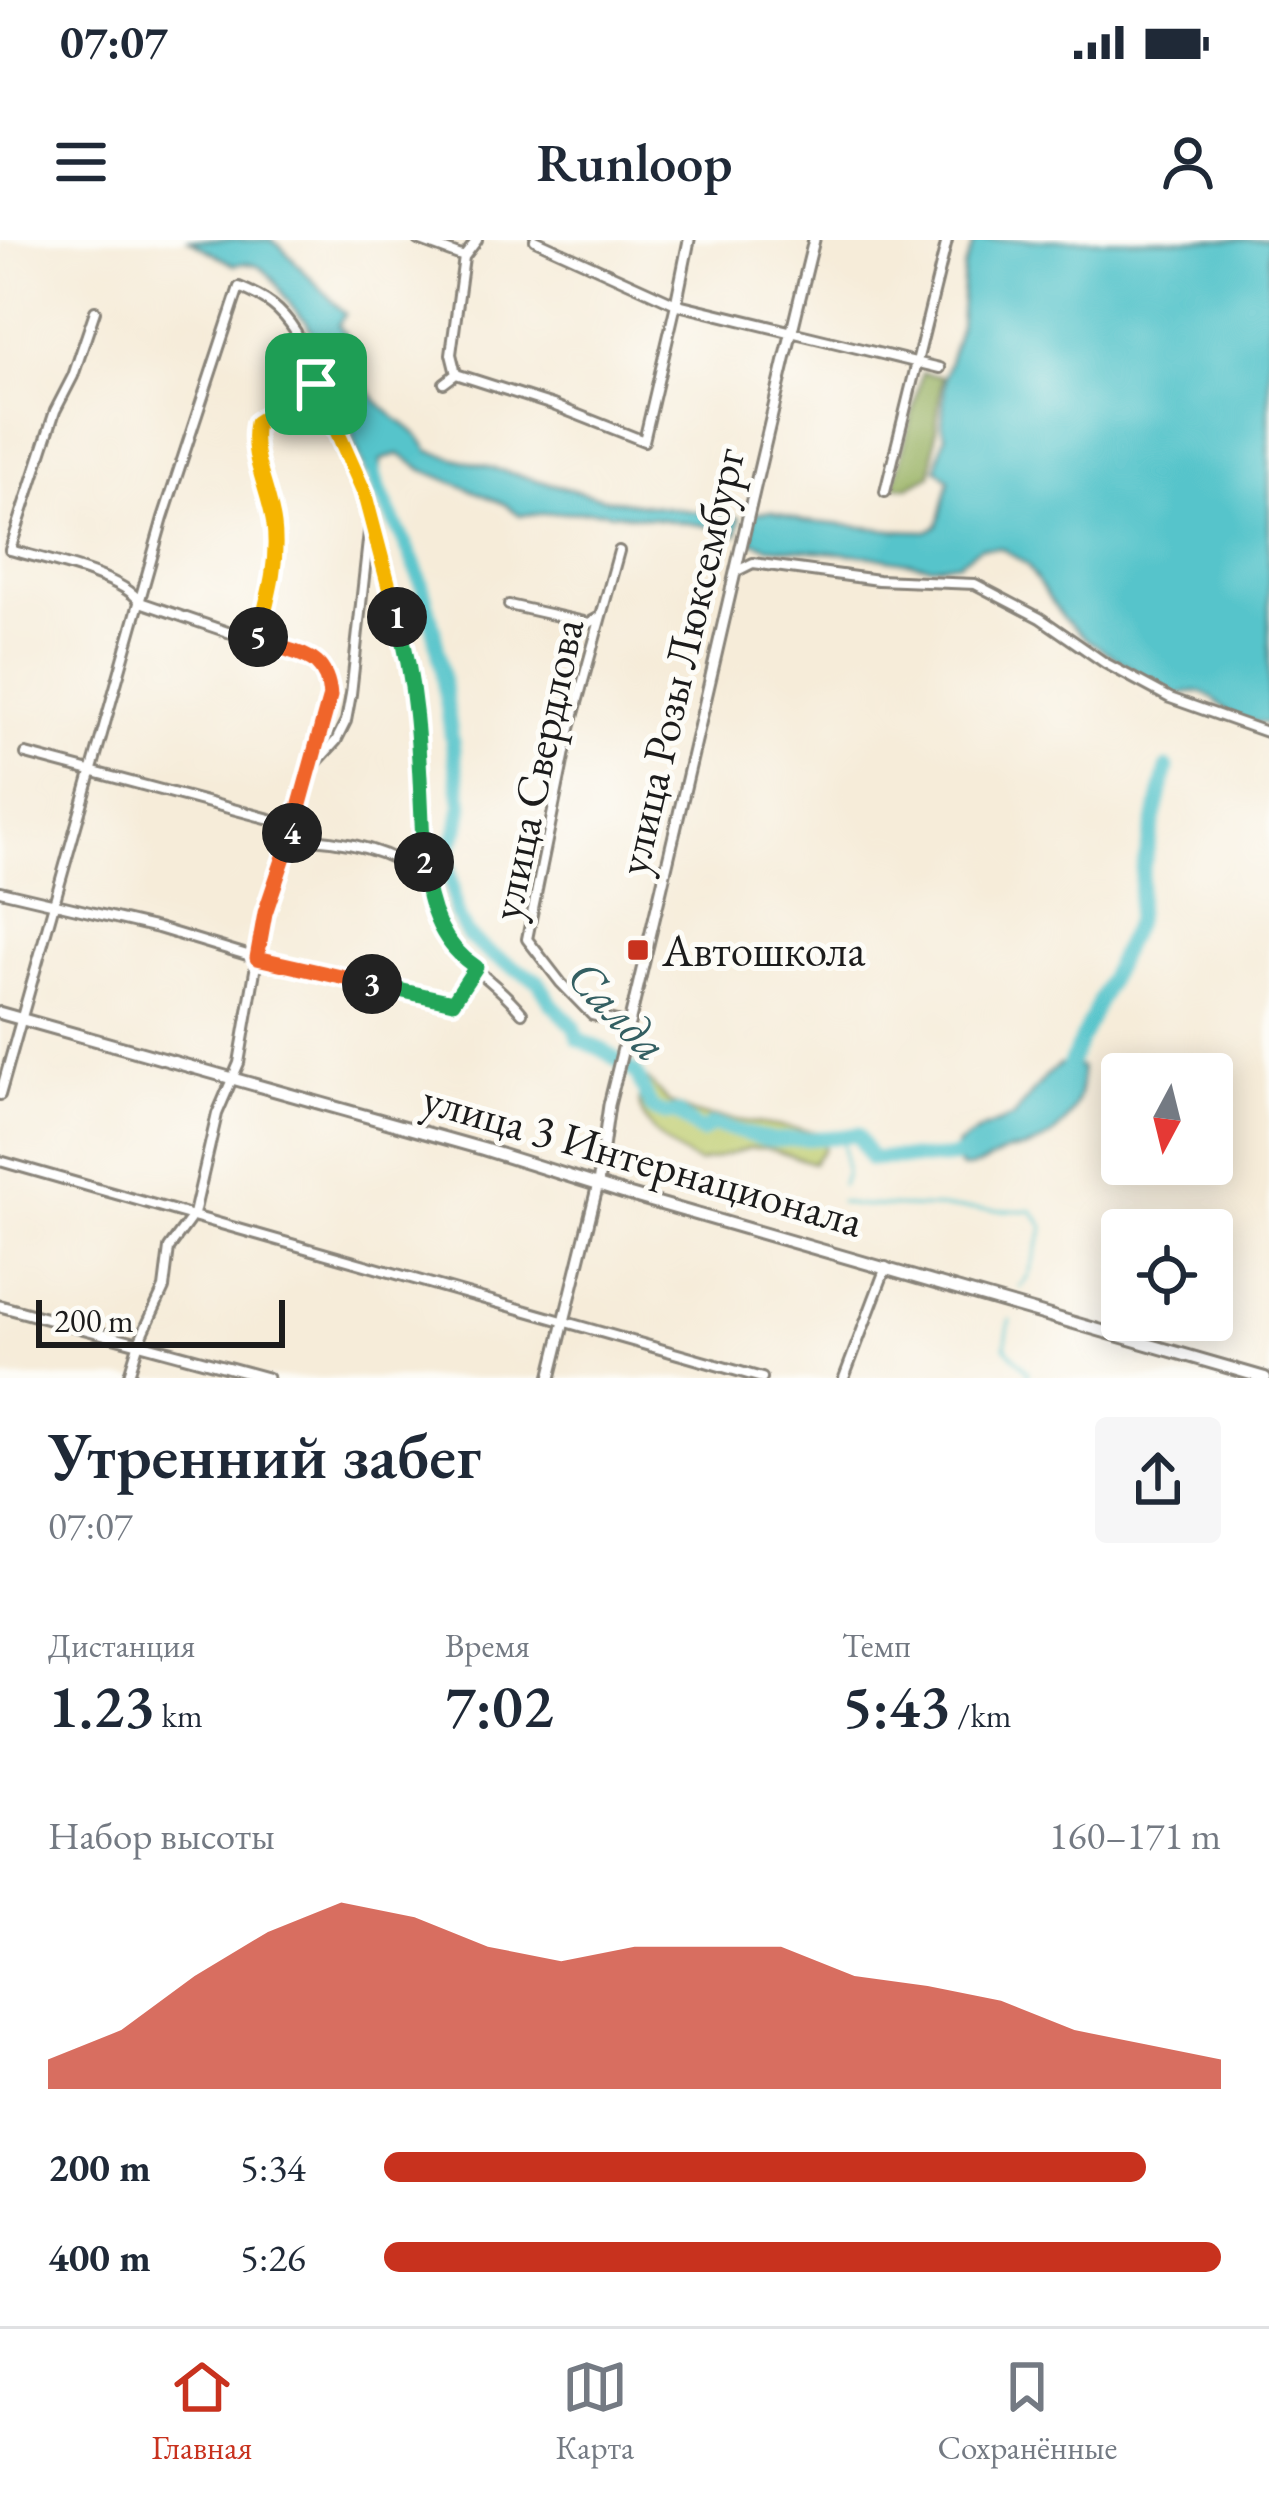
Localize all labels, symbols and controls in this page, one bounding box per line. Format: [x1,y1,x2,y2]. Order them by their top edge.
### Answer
text: 07:07 [60,13,168,71]
text: Runloop [537,127,732,197]
icon: menu [48,129,114,195]
icon: person [1155,129,1221,195]
pin [265,333,367,435]
icon: arrive [283,351,349,417]
street label: улица Розы Люксембург [603,442,757,880]
pin: 1 [367,587,427,647]
text: 1 [388,595,406,638]
pin: 5 [228,607,288,667]
street label: улица Свердлова [476,613,596,925]
text: 5 [249,615,267,658]
pin: 4 [262,803,322,863]
text: 4 [283,811,301,854]
pin: 2 [394,832,454,892]
text: 2 [415,840,433,883]
place label: Автошкола [661,921,865,979]
marker: Автошкола [625,937,651,963]
water label: Салда [554,946,682,1074]
pin: 3 [342,954,402,1014]
text: 3 [363,962,381,1005]
north arrow [1101,1053,1233,1185]
map controls [1101,1053,1233,1341]
street label: улица 3 Интернационала [416,1068,870,1250]
button: locate [1101,1209,1233,1341]
scale bar [36,1294,285,1347]
text: 200 m [54,1299,134,1342]
text: Утренний забег [48,1412,481,1498]
button: share [1095,1417,1221,1543]
text: 07:07 [48,1500,133,1551]
text: Дистанция [48,1624,195,1667]
text: Время [445,1624,530,1667]
text: Темп [842,1624,911,1667]
text: 1.23 [48,1667,155,1745]
text: 7:02 [445,1667,554,1745]
text: 5:43 [842,1667,951,1745]
text: km [155,1694,203,1737]
text: /km [951,1694,1012,1737]
text: Набор высоты [48,1810,275,1861]
text: 160–171 m [1049,1810,1221,1861]
text: 200 m [48,2142,151,2193]
text: 5:34 [240,2142,306,2193]
text: 400 m [48,2232,151,2283]
text: 5:26 [240,2232,306,2283]
tab: Главная [152,2354,252,2469]
tab: Карта [555,2354,634,2469]
tab: Сохранённые [937,2354,1117,2469]

